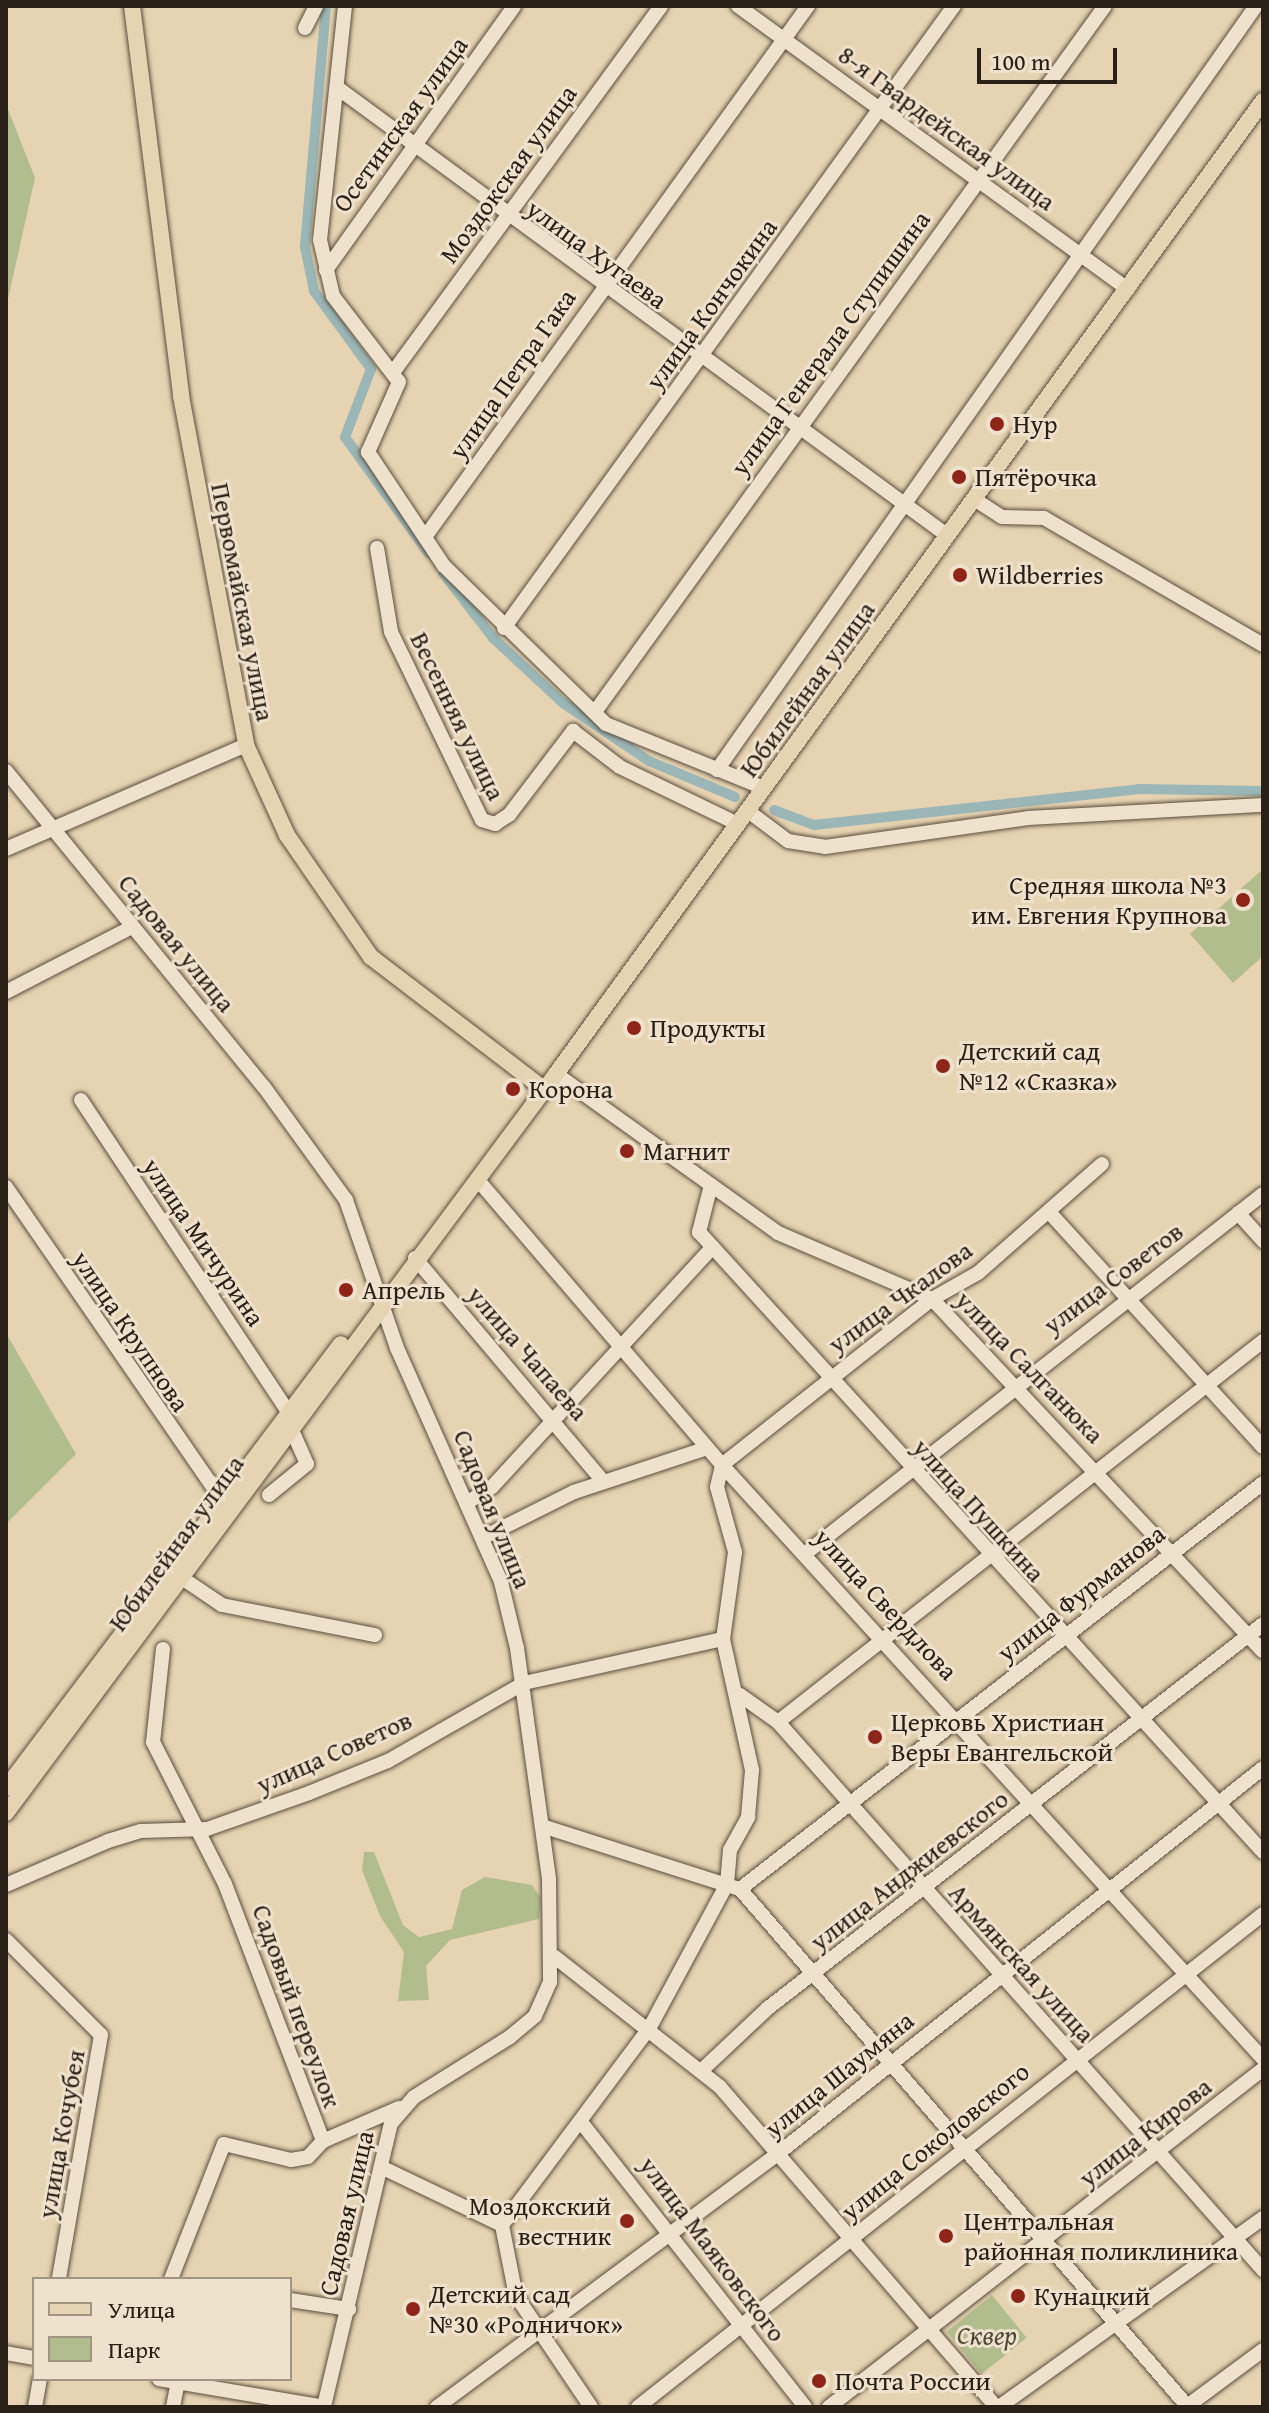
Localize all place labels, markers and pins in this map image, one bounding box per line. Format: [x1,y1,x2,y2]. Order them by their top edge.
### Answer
place label: Нур [1013,408,1058,440]
marker: Нур [988,415,1006,433]
place label: Пятёрочка [975,461,1097,493]
marker: Пятёрочка [950,468,968,486]
place label: Wildberries [976,559,1103,591]
marker: Wildberries [951,566,969,584]
place label: Средняя школа №3 им. Евгения Крупнова [971,869,1227,930]
marker: Средняя школа №3 им. Евгения Крупнова [1234,891,1252,909]
place label: Продукты [650,1012,766,1044]
marker: Продукты [625,1019,643,1037]
place label: Детский сад №12 «Сказка» [959,1035,1117,1096]
marker: Детский сад №12 «Сказка» [934,1057,952,1075]
place label: Корона [529,1073,613,1105]
marker: Корона [504,1080,522,1098]
place label: Магнит [643,1135,730,1167]
marker: Магнит [618,1142,636,1160]
place label: Апрель [362,1274,445,1306]
marker: Апрель [337,1281,355,1299]
place label: Церковь Христиан Веры Евангельской [891,1706,1113,1768]
marker: Церковь Христиан Веры Евангельской [866,1728,884,1746]
place label: Моздокский вестник [469,2190,611,2252]
place label: Центральная районная поликлиника [964,2205,1238,2266]
marker: Моздокский вестник [618,2212,636,2230]
marker: Центральная районная поликлиника [935,2225,957,2247]
place label: Детский сад №30 «Родничок» [429,2278,623,2340]
place label: Кунацкий [1034,2280,1150,2312]
marker: Кунацкий [1009,2287,1027,2305]
marker: Детский сад №30 «Родничок» [404,2300,422,2318]
place label: Почта России [835,2365,991,2397]
marker: Почта России [810,2372,828,2390]

